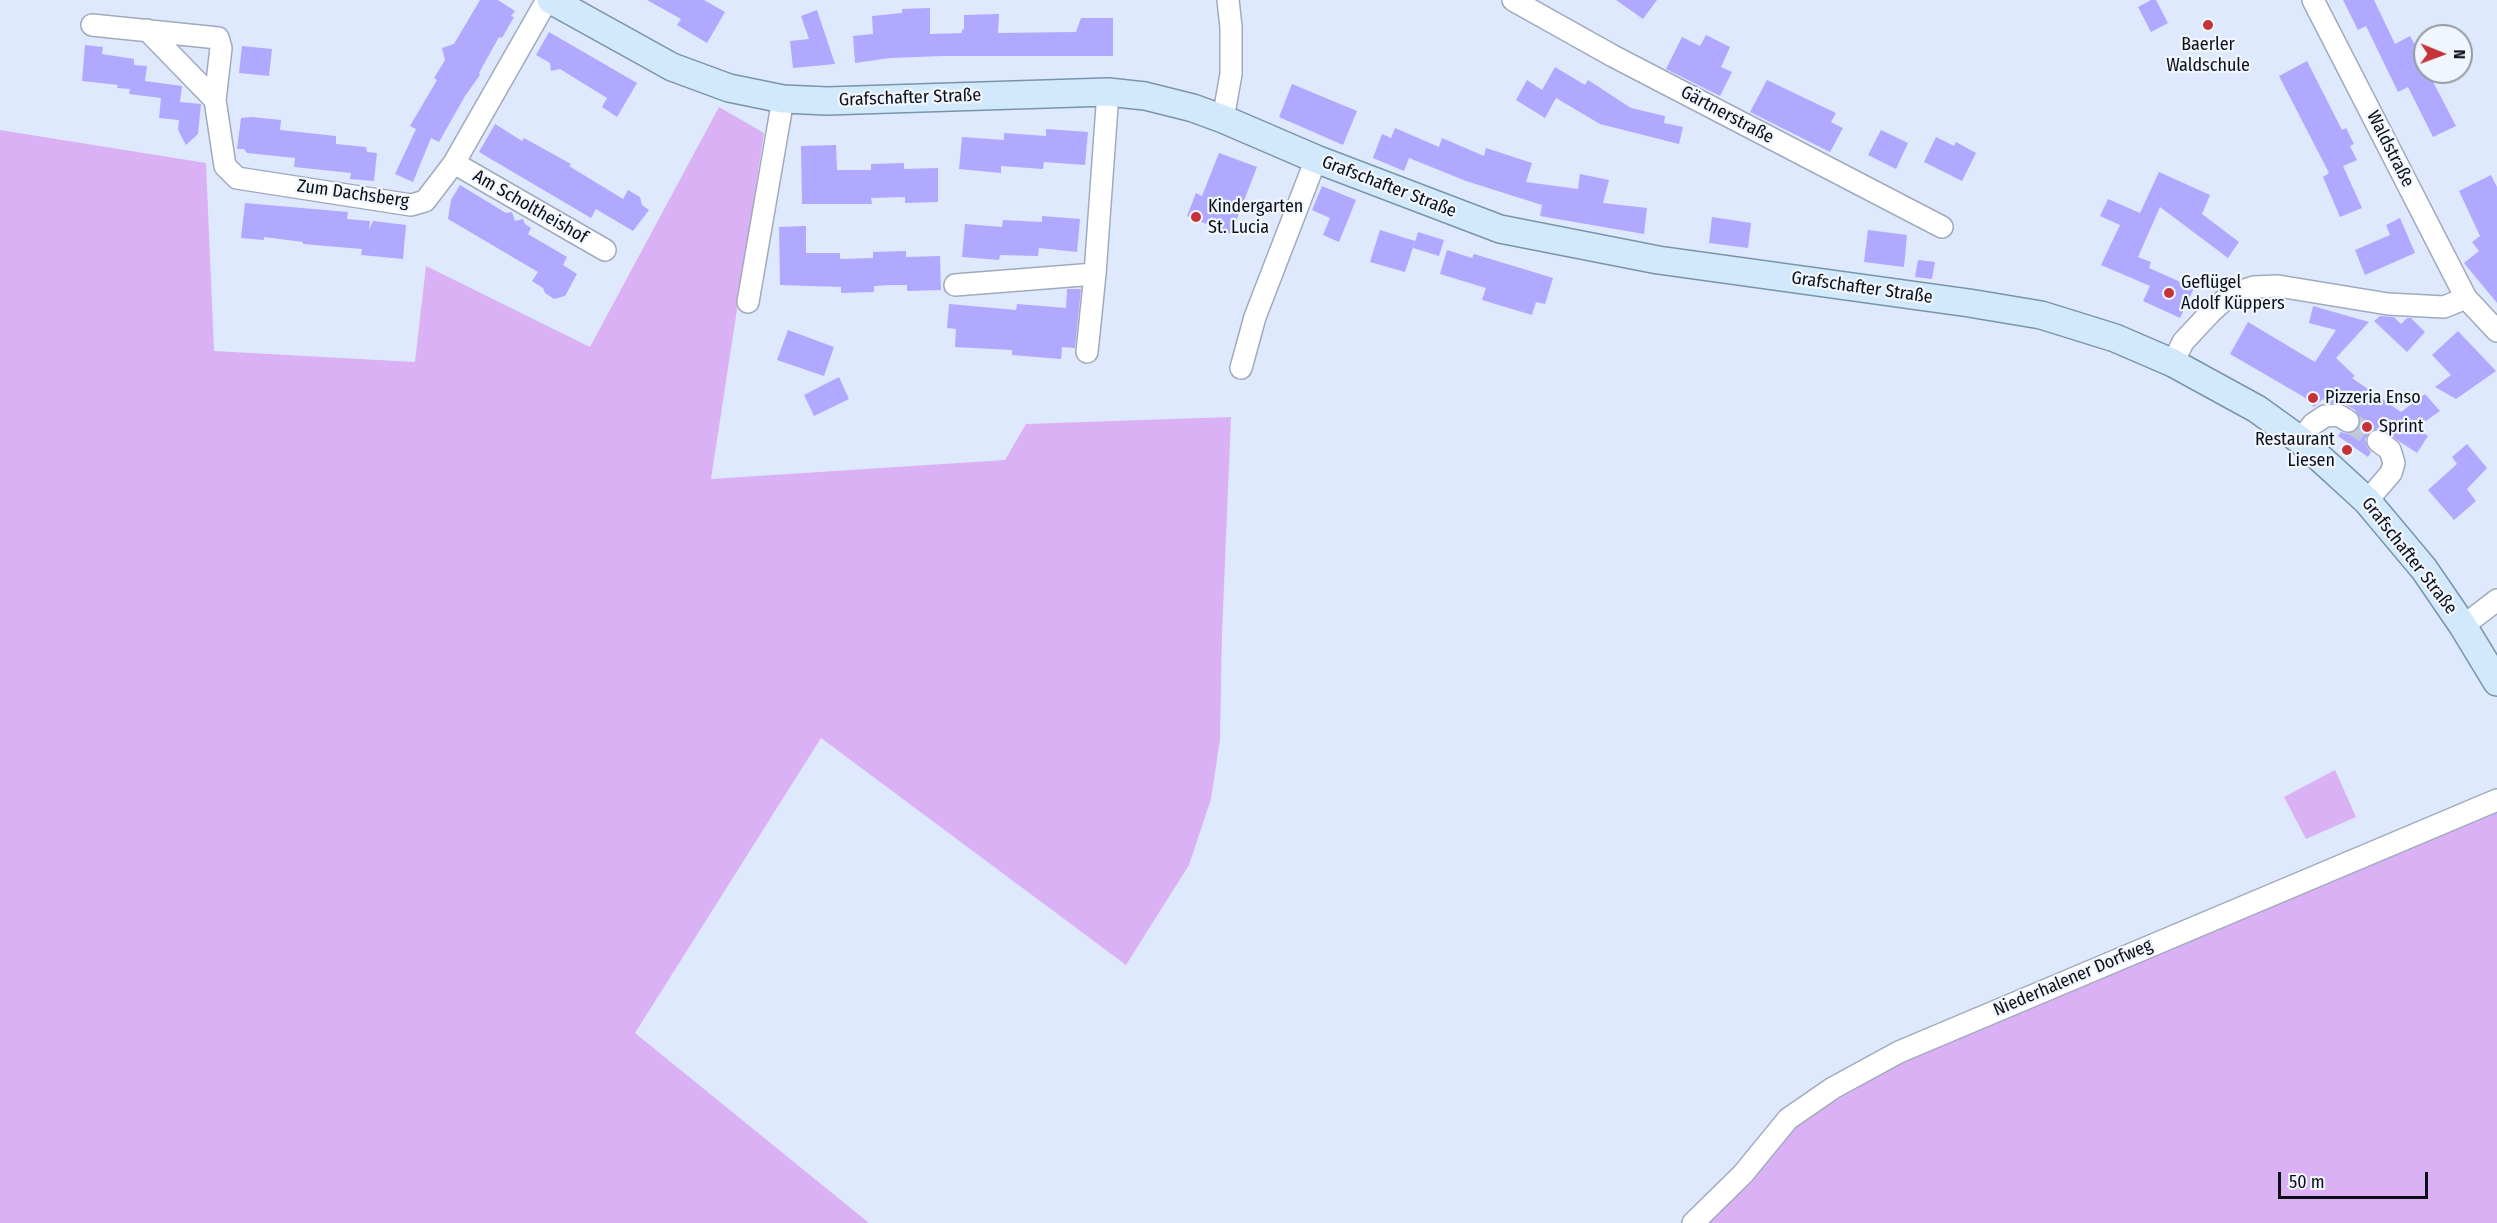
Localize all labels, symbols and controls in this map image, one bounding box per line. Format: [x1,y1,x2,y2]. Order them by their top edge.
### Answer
marker: Baerler Waldschule [2201,18,2215,32]
north arrow [2413,24,2473,84]
place label: Baerler Waldschule [2166,34,2250,76]
text: N [2450,49,2469,59]
street label: Gärtnerstraße [1677,81,1777,149]
street label: Grafschafter Straße [838,85,982,111]
street label: Waldstraße [2362,107,2418,191]
street label: Grafschafter Straße [1319,151,1459,223]
street label: Am Scholtheishof [469,165,591,249]
street label: Zum Dachsberg [296,175,410,213]
place label: Kindergarten St. Lucia [1208,196,1303,238]
marker: Kindergarten St. Lucia [1189,210,1203,224]
street label: Grafschafter Straße [1790,267,1934,309]
place label: Geflügel Adolf Küppers [2181,272,2285,314]
marker: Geflügel Adolf Küppers [2162,286,2176,300]
place label: Pizzeria Enso [2325,387,2421,409]
marker: Pizzeria Enso [2306,391,2320,405]
place label: Sprint [2379,416,2424,438]
marker: Sprint [2360,420,2374,434]
place label: Restaurant Liesen [2255,429,2335,472]
marker: Restaurant Liesen [2340,443,2354,457]
street label: Grafschafter Straße [2357,493,2461,619]
street label: Niederhalener Dorfweg [1990,935,2156,1021]
scale bar [2281,1160,2431,1198]
text: 50 m [2289,1171,2325,1193]

